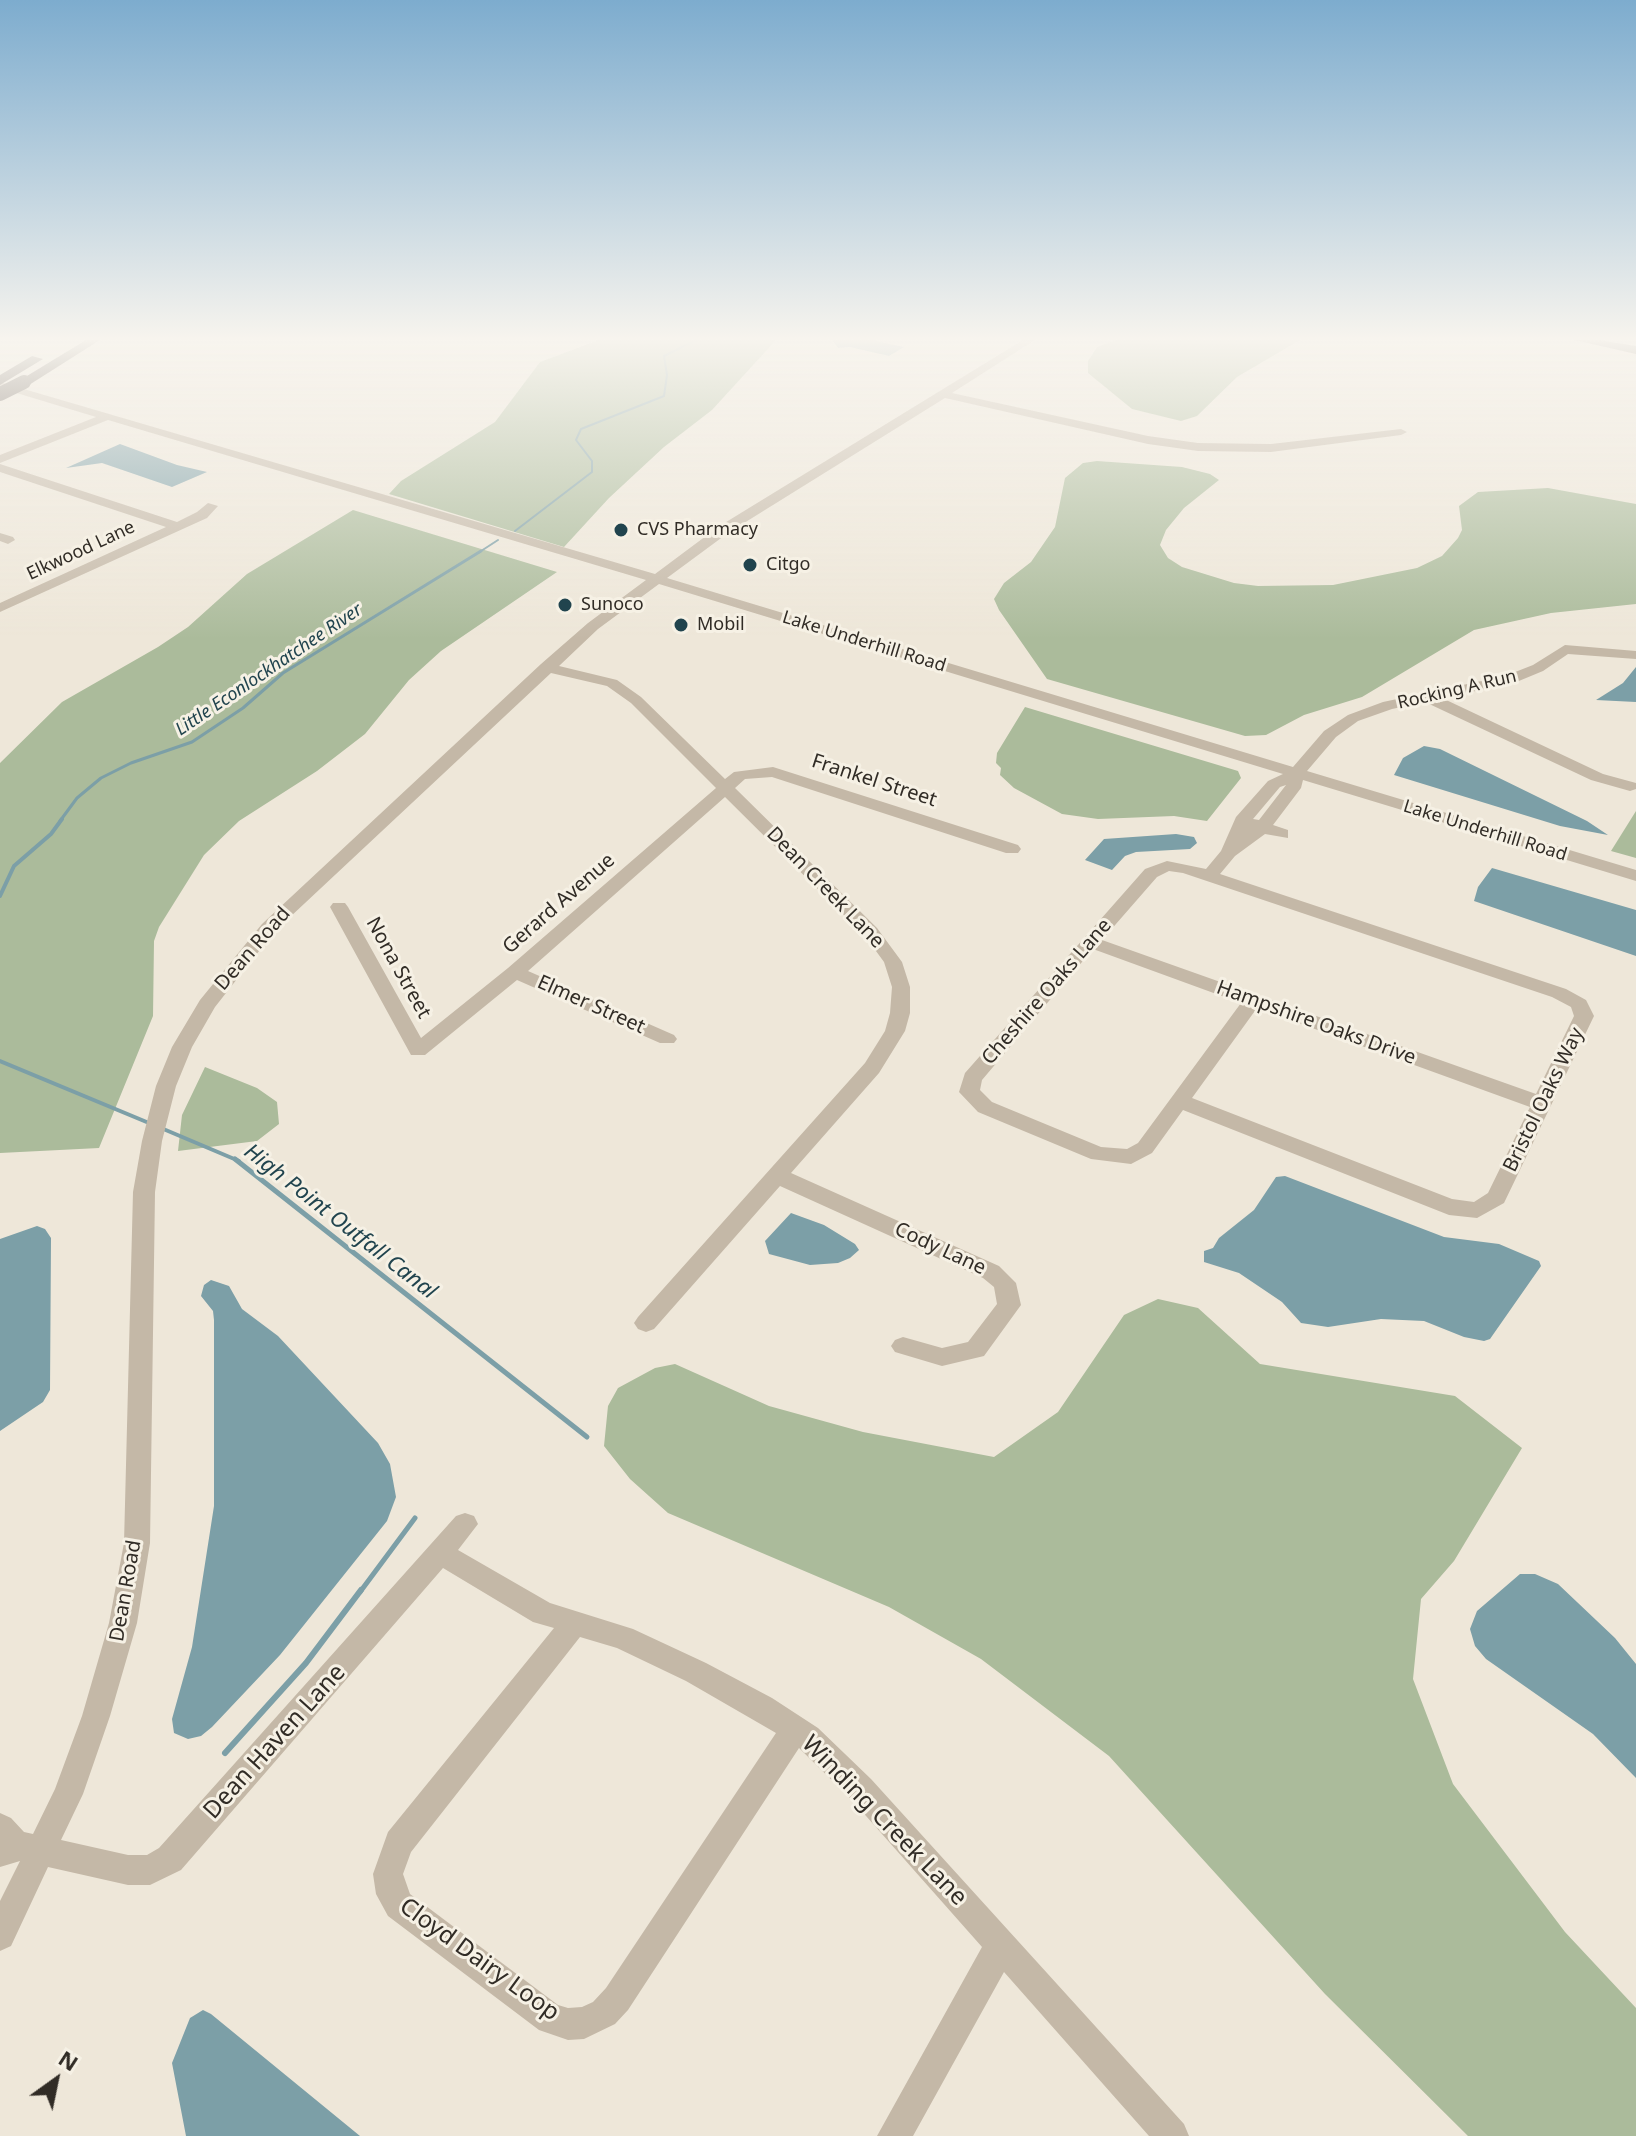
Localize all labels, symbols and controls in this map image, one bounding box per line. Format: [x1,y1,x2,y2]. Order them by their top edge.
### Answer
street label: Elkwood Lane [24,517,138,585]
place label: CVS Pharmacy [637,519,758,541]
marker: CVS Pharmacy [612,521,630,539]
place label: Citgo [766,554,810,576]
marker: Citgo [741,556,759,574]
place label: Sunoco [581,594,644,616]
marker: Sunoco [556,596,574,614]
water label: Little Econlockhatchee River [171,599,367,741]
street label: Lake Underhill Road [780,607,948,677]
place label: Mobil [697,614,745,636]
marker: Mobil [672,616,690,634]
street label: Rocking A Run [1395,666,1519,714]
street label: Frankel Street [808,750,940,812]
street label: Lake Underhill Road [1401,796,1569,866]
street label: Dean Creek Lane [761,822,889,954]
street label: Gerard Avenue [498,849,620,959]
street label: Dean Road [210,902,296,996]
street label: Nona Street [360,913,436,1023]
street label: Cheshire Oaks Lane [977,914,1117,1070]
street label: Elmer Street [533,971,649,1039]
street label: Hampshire Oaks Drive [1213,976,1419,1070]
street label: Bristol Oaks Way [1499,1024,1589,1176]
water label: High Point Outfall Canal [239,1139,441,1305]
street label: Cody Lane [891,1217,989,1281]
street label: Dean Road [105,1538,147,1644]
street label: Dean Haven Lane [198,1659,352,1825]
street label: Winding Creek Lane [795,1730,973,1912]
street label: Cloyd Dairy Loop [393,1892,565,2028]
north arrow [16,2040,96,2120]
text: N [53,2042,85,2077]

